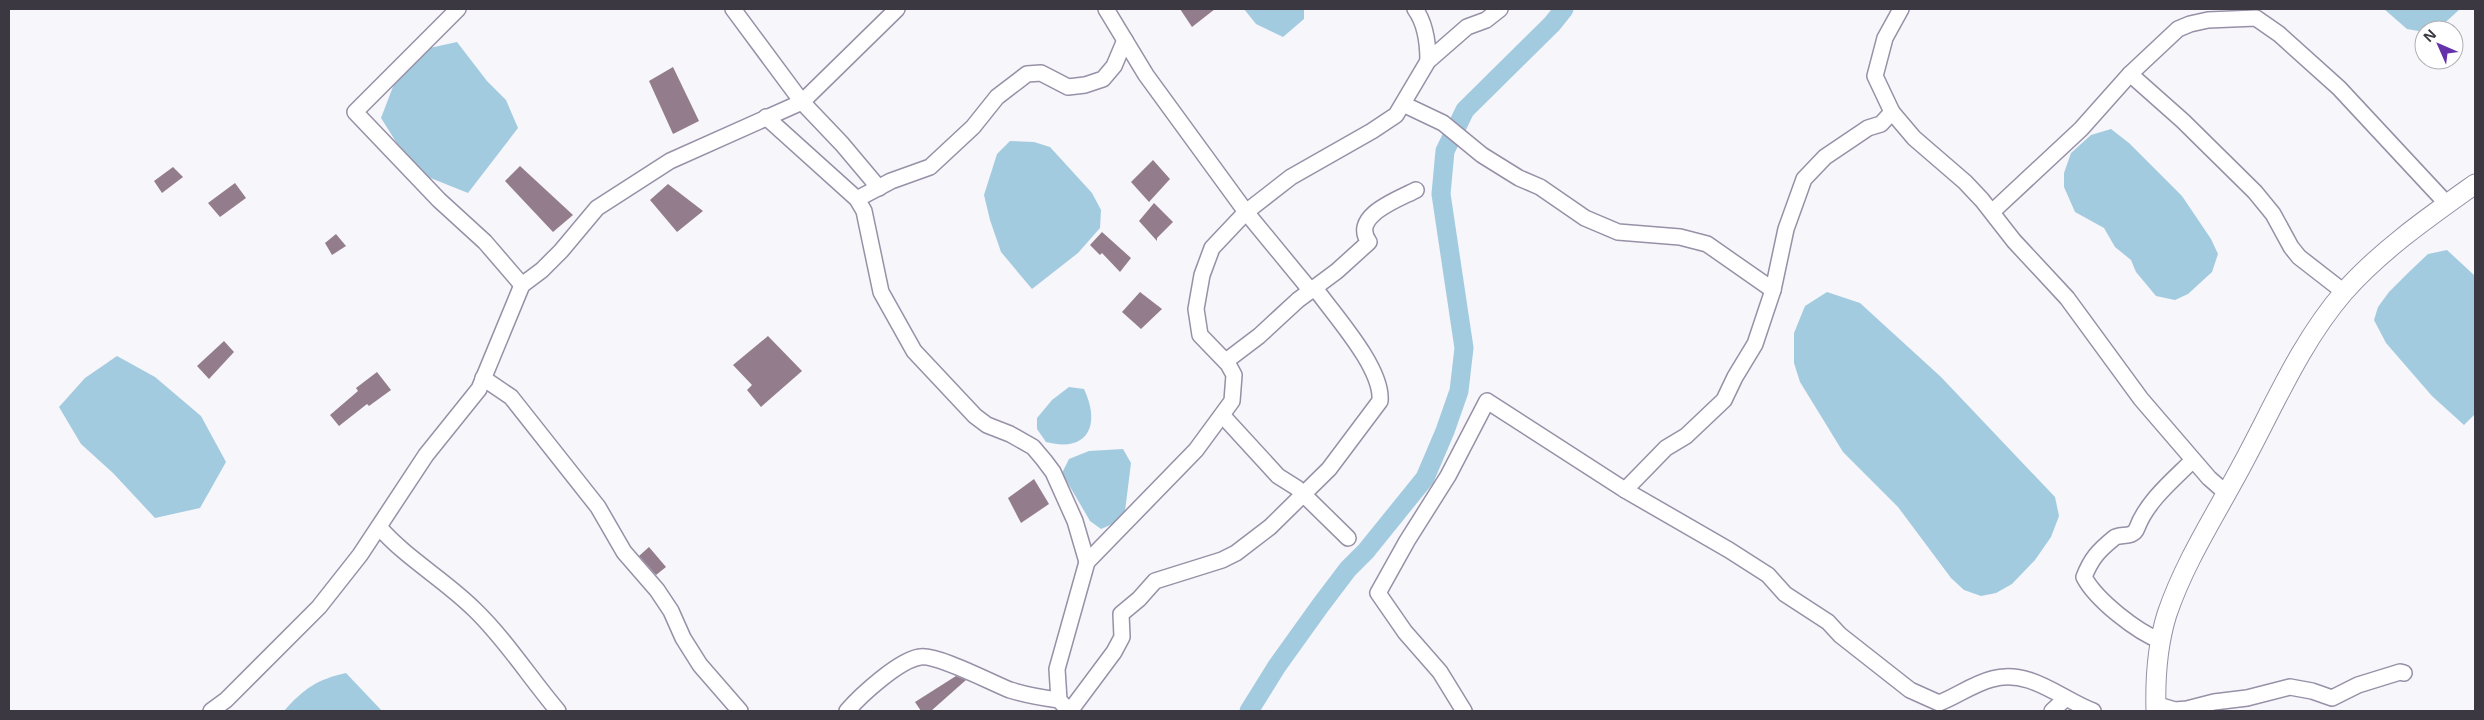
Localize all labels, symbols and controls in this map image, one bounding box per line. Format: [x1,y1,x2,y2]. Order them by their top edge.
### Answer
north arrow [2414,20,2464,70]
text: N [2419,25,2440,46]

